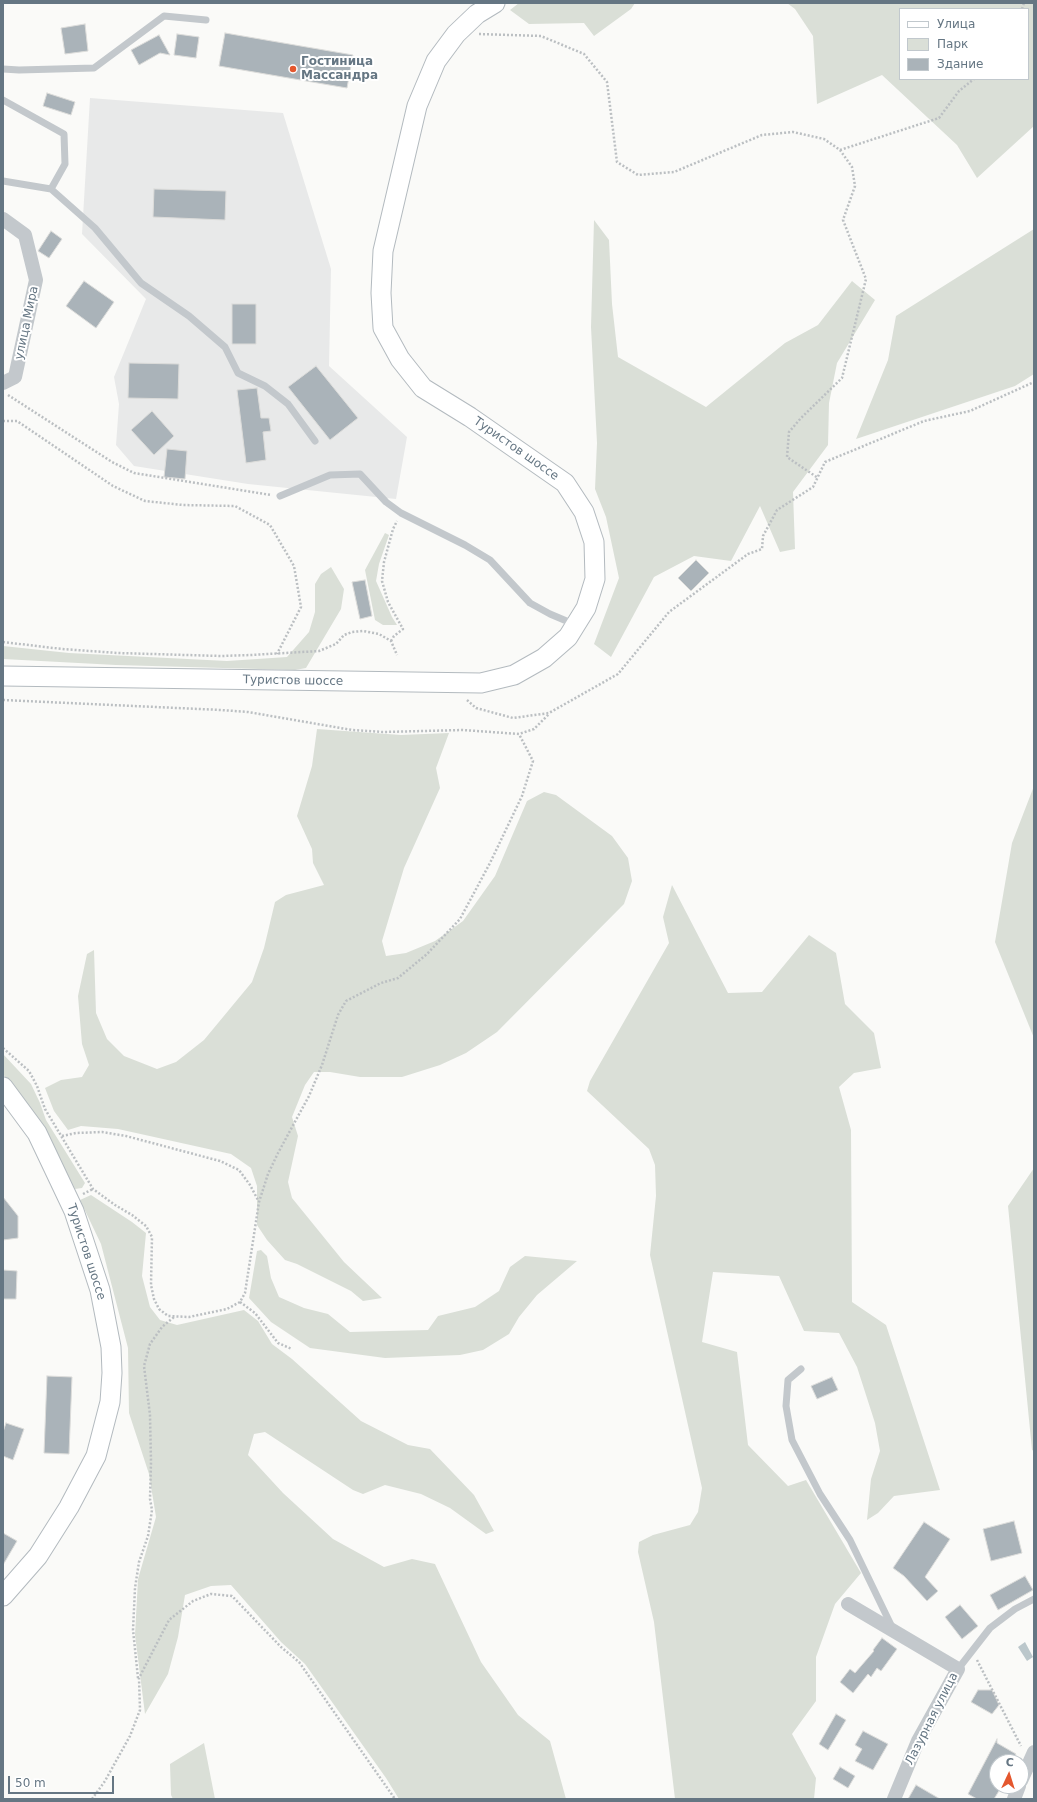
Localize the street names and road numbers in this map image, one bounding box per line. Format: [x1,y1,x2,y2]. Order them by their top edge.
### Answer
street label: улица Мира [12,285,42,361]
street label: Туристов шоссе [471,414,561,484]
street label: Туристов шоссе [243,673,343,689]
street label: Туристов шоссе [64,1202,108,1302]
street label: Лазурная улица [902,1670,962,1768]

